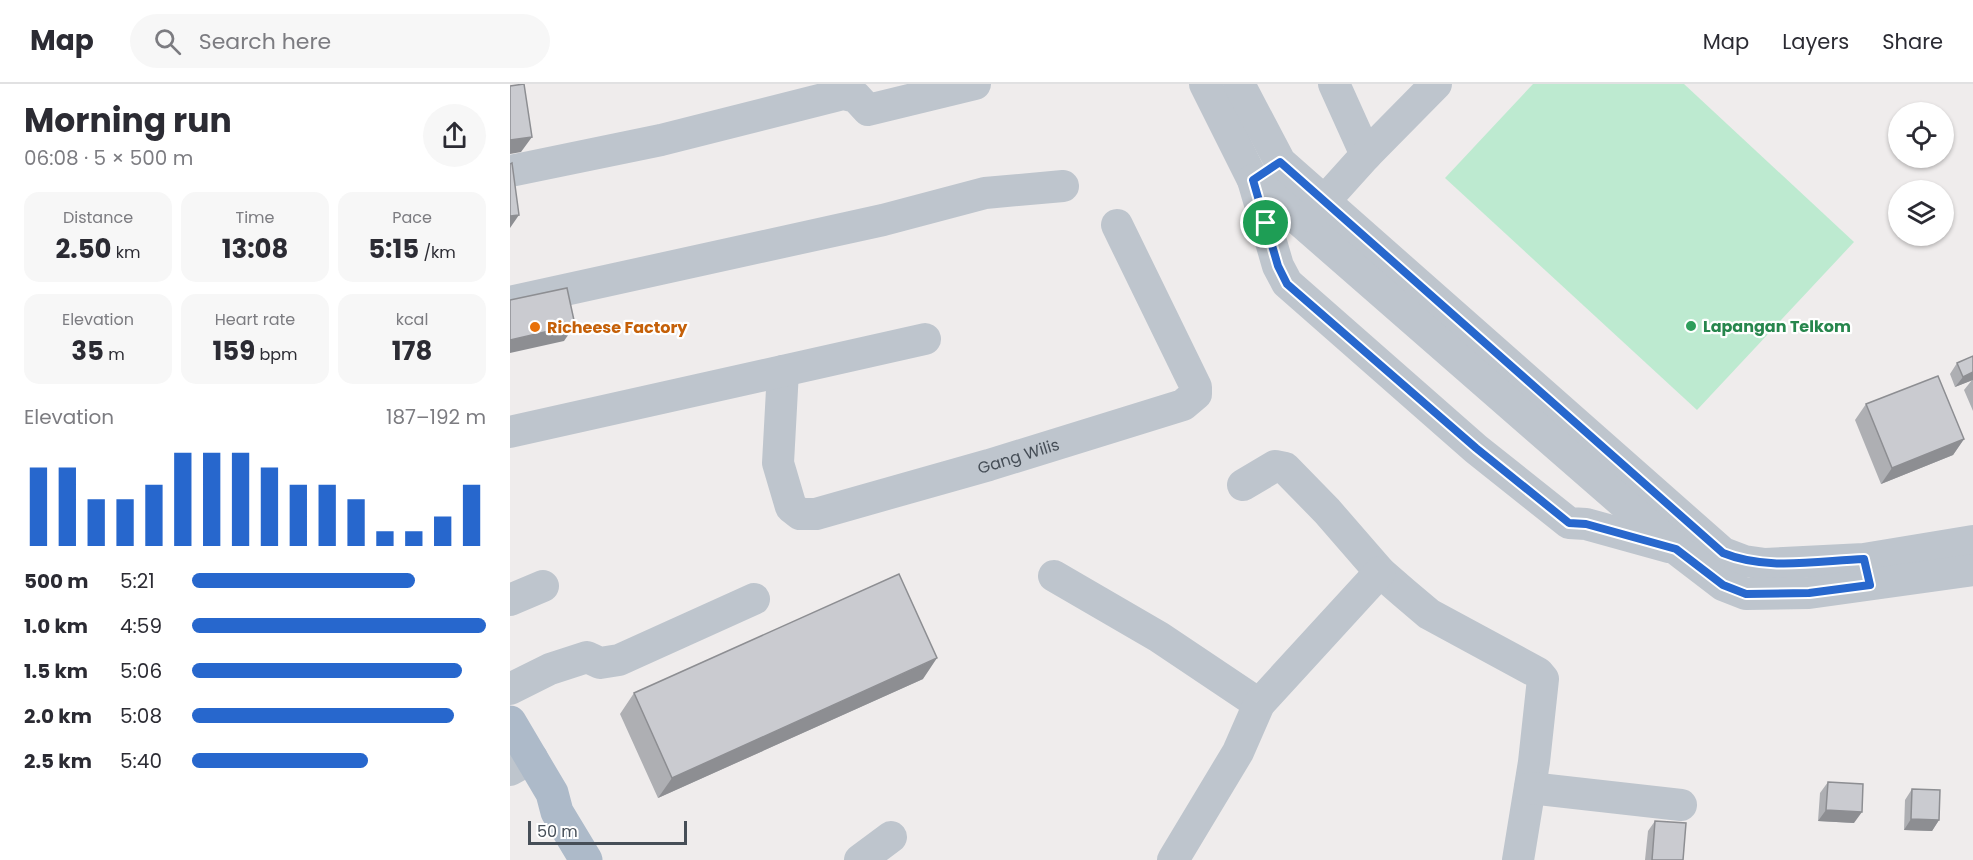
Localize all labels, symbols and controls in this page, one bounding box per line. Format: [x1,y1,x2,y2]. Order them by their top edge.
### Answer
search box [130,14,550,68]
text: Map [30,21,94,60]
icon: search [151,25,184,58]
text: Search here [199,26,331,57]
text: Map [1703,27,1749,56]
text: Layers [1782,27,1849,56]
text: Share [1882,27,1943,56]
text: Morning run [24,97,232,144]
map controls [1888,102,1954,246]
button: locate [1888,102,1954,168]
button: share [423,104,486,167]
text: 06:08 · 5 × 500 m [24,144,193,172]
button: layers [1888,180,1954,246]
pin [1240,197,1291,248]
text: Distance [63,206,133,229]
text: Time [236,206,275,229]
text: Pace [392,206,432,229]
icon: arrive [1249,206,1282,239]
text: 2.50 [55,231,112,267]
text: 13:08 [222,231,288,267]
text: 5:15 [368,231,419,267]
text: km [112,241,141,264]
text: /km [419,241,456,264]
text: Elevation [62,308,134,331]
text: Heart rate [215,308,295,331]
text: kcal [396,308,428,331]
place label: Lapangan Telkom [1703,315,1851,338]
place label: Richeese Factory [547,316,688,339]
marker: Lapangan Telkom [1684,319,1698,333]
marker: Richeese Factory [528,320,542,334]
text: 35 [71,333,104,369]
text: 159 [212,333,255,369]
text: 178 [392,333,432,369]
text: m [104,343,125,366]
text: bpm [255,343,298,366]
text: Elevation [24,403,114,431]
text: 187–192 m [386,403,486,431]
street label: Gang Wilis [975,433,1062,480]
text: 500 m [24,567,89,595]
text: 5:21 [120,567,155,595]
text: 1.0 km [24,612,88,640]
text: 4:59 [120,612,162,640]
text: 1.5 km [24,657,88,685]
text: 5:06 [120,657,162,685]
text: 2.0 km [24,702,92,730]
text: 5:08 [120,702,162,730]
text: 2.5 km [24,747,92,775]
text: 5:40 [120,747,162,775]
scale bar [528,818,687,846]
text: 50 m [537,820,578,843]

